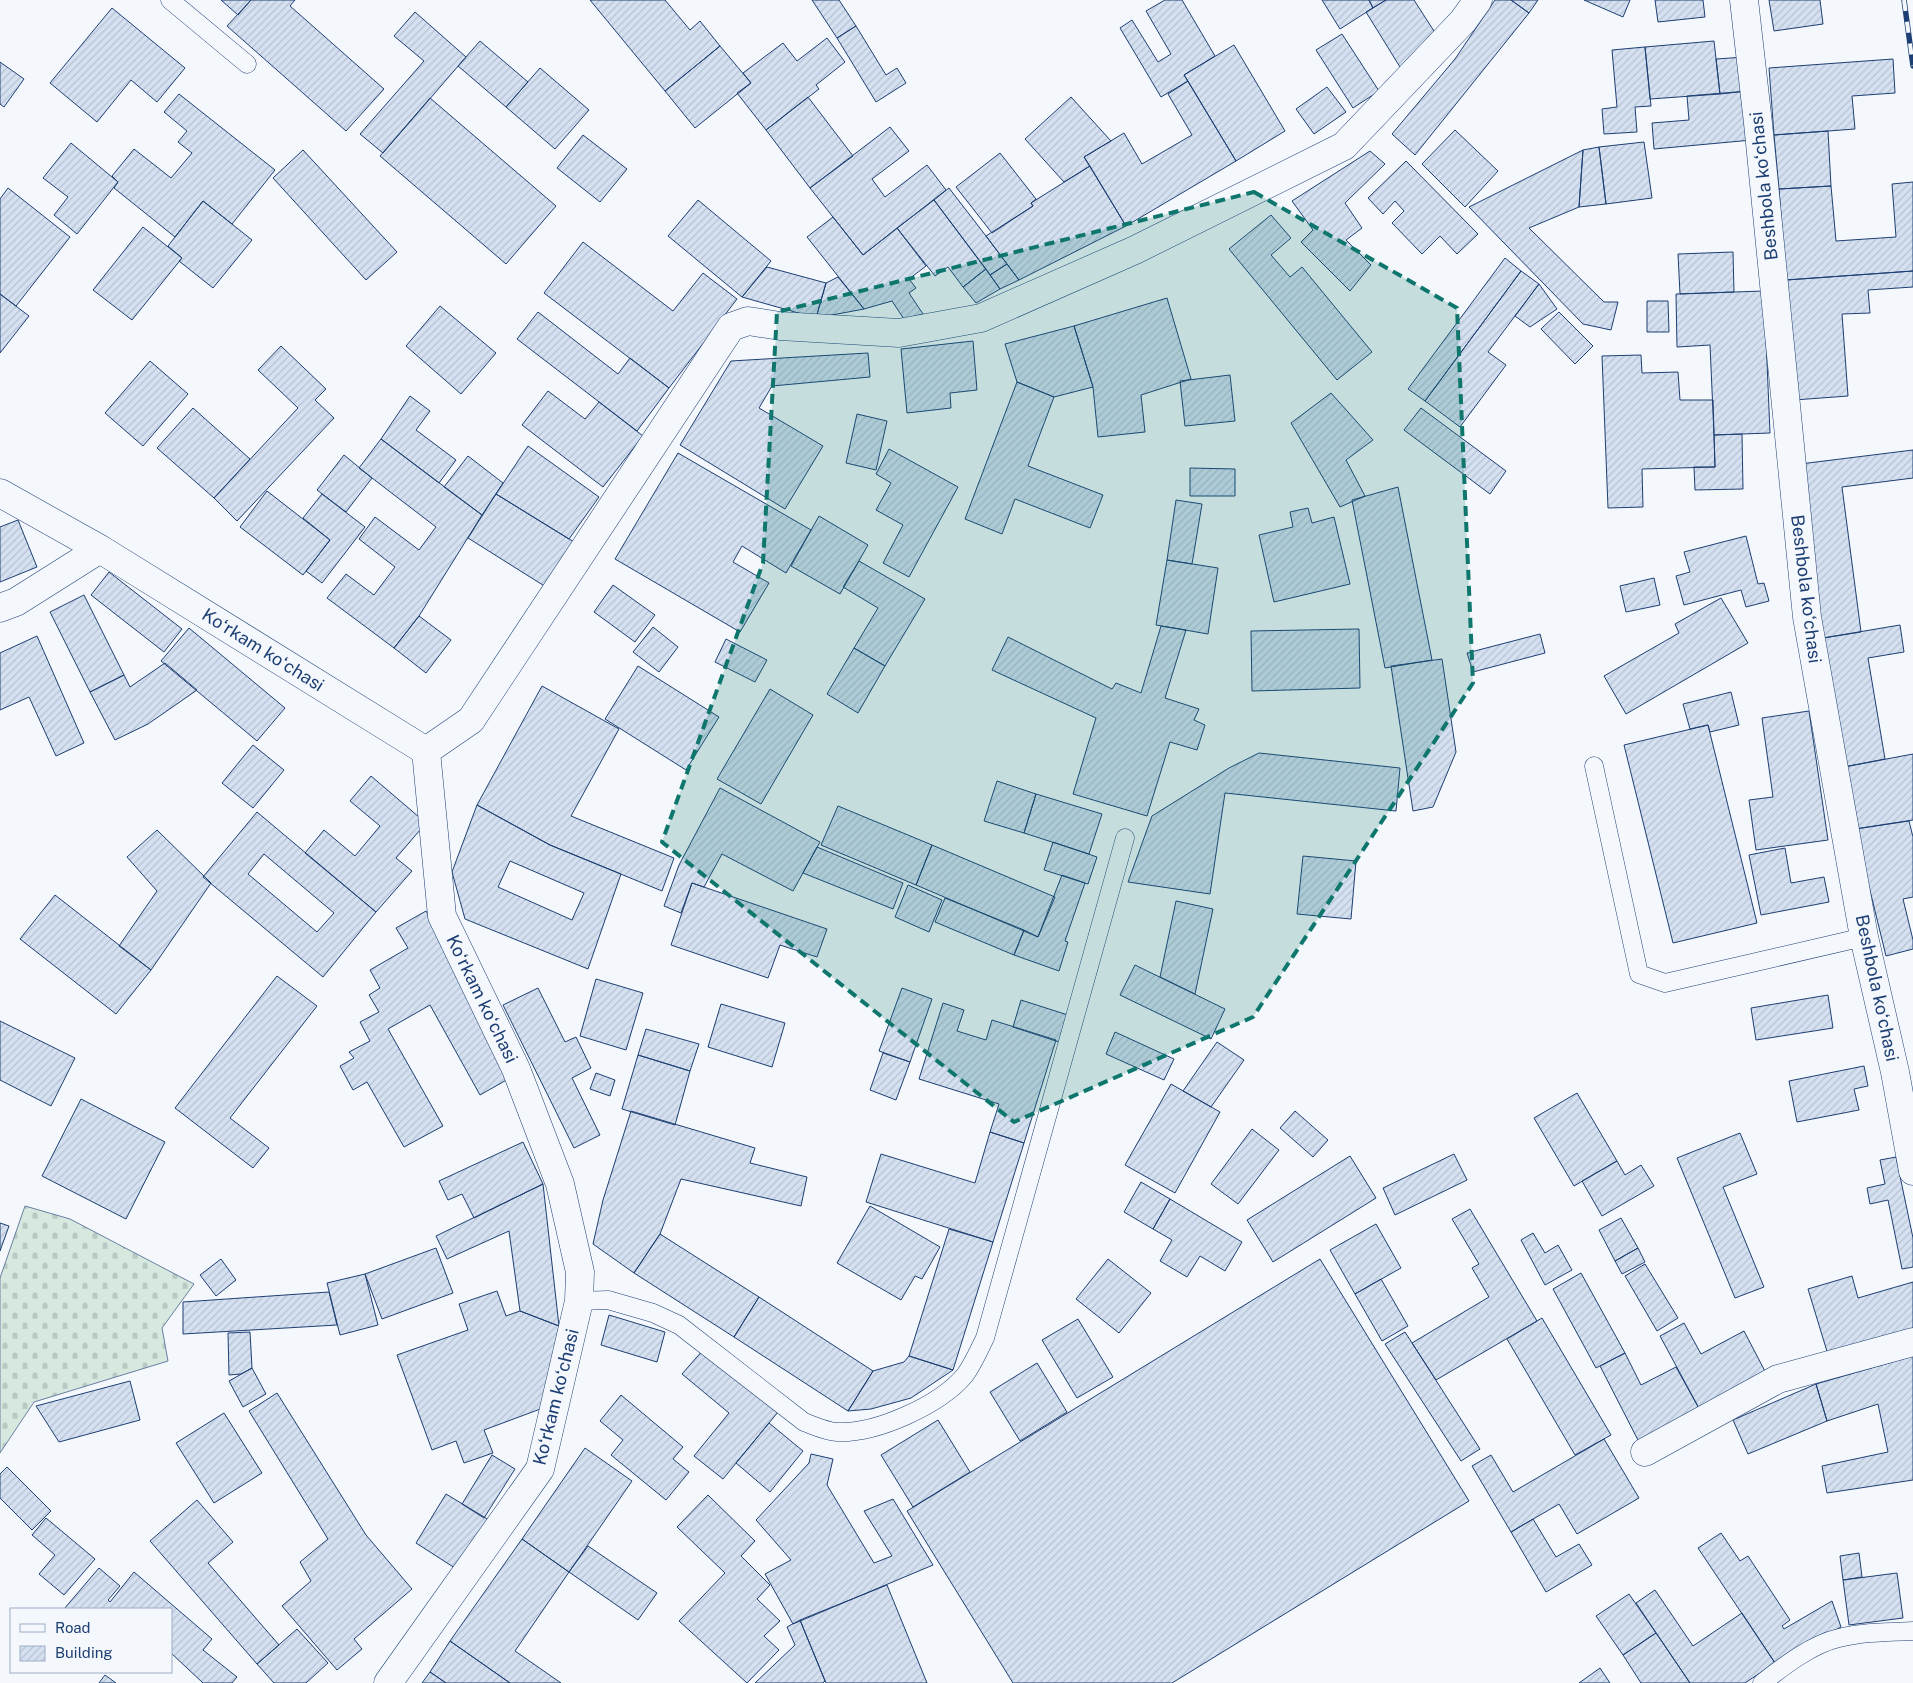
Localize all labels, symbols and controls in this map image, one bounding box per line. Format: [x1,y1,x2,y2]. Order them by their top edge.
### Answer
street label: Beshbola koʻchasi [1745,111,1782,262]
street label: Beshbola koʻchasi [1787,513,1826,664]
street label: Koʻrkam koʻchasi [198,604,328,696]
street label: Beshbola koʻchasi [1852,913,1903,1063]
street label: Koʻrkam koʻchasi [442,931,523,1066]
street label: Koʻrkam koʻchasi [528,1326,583,1467]
legend [10,1608,172,1673]
text: Road [55,1619,91,1636]
text: Building [55,1644,113,1661]

